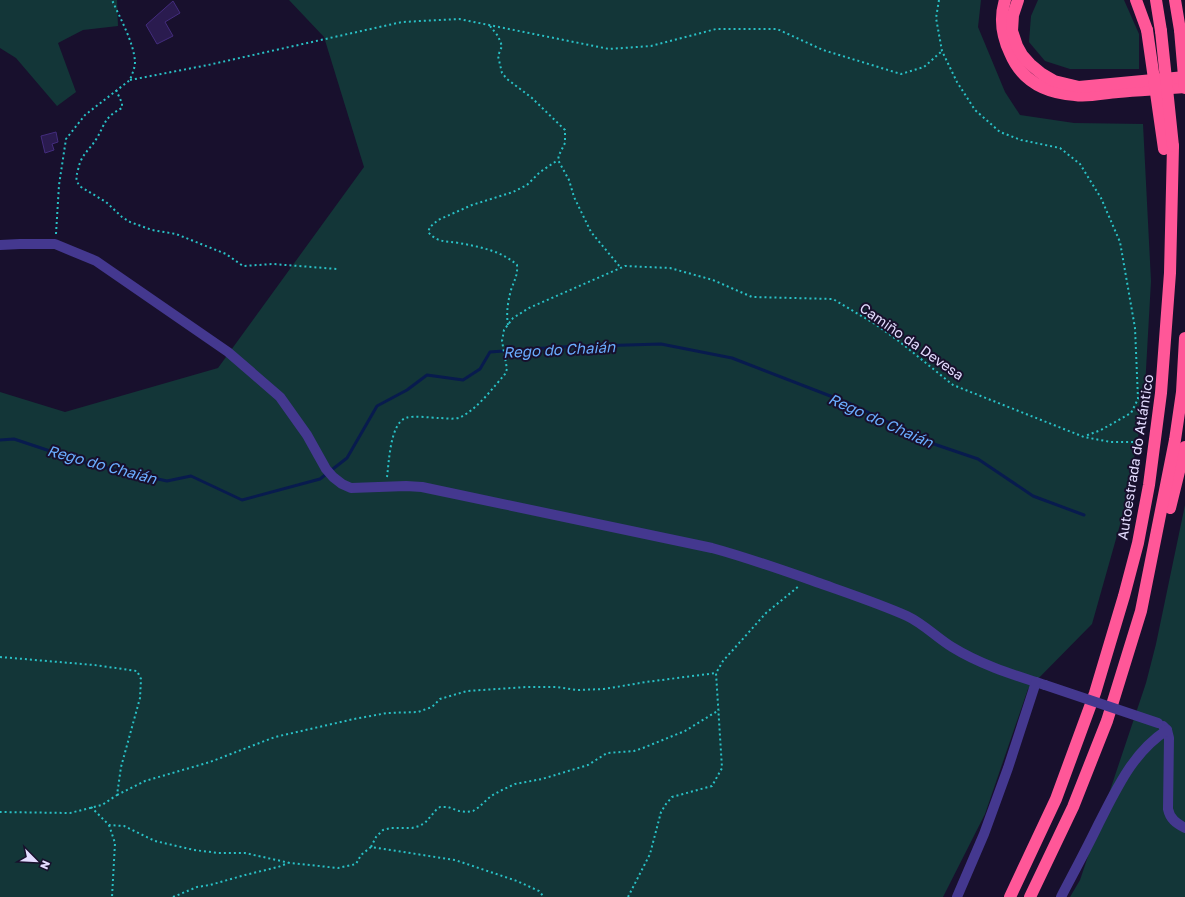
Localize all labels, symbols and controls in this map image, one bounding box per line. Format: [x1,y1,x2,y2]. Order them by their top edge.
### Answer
street label: Camiño da Devesa [857,299,967,383]
water label: Rego do Chaián [502,337,616,362]
street label: Autoestrada do Atlántico [1114,373,1156,541]
water label: Rego do Chaián [826,389,937,452]
water label: Rego do Chaián [45,441,159,488]
north arrow [16,841,56,881]
text: N [38,859,53,872]

